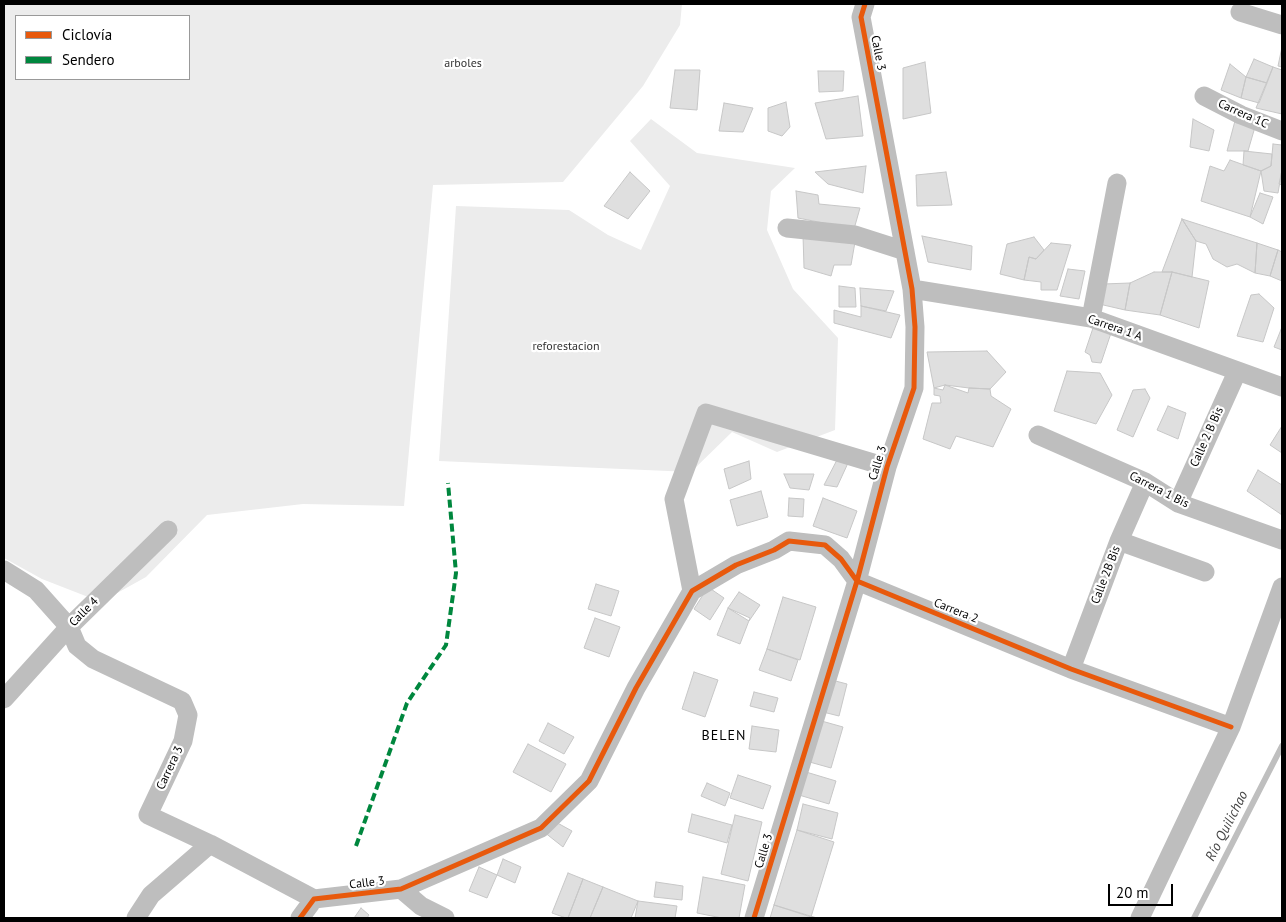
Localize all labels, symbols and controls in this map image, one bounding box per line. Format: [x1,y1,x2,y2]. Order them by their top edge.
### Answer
legend [15,15,190,80]
text: Ciclovía [62,25,112,44]
street label: Calle 3 [868,34,888,72]
text: Sendero [62,50,115,69]
park label: arboles [444,57,482,71]
street label: Carrera 1C [1216,97,1270,131]
street label: Carrera 1 A [1086,312,1144,344]
park label: reforestacion [532,340,600,354]
street label: Calle 2 B Bis [1187,405,1227,469]
street label: Calle 3 [866,444,890,482]
street label: Carrera 1 Bis [1127,469,1191,511]
street label: Calle 2B Bis [1088,544,1124,606]
street label: Calle 4 [66,594,102,630]
street label: Carrera 2 [932,596,980,626]
district label: BELEN [701,728,747,744]
street label: Carrera 3 [154,744,186,792]
water label: Río Quilichao [1202,788,1252,864]
street label: Calle 3 [752,832,776,870]
street label: Calle 3 [349,874,385,892]
scale bar [1111,874,1176,906]
text: 20 m [1116,883,1149,902]

